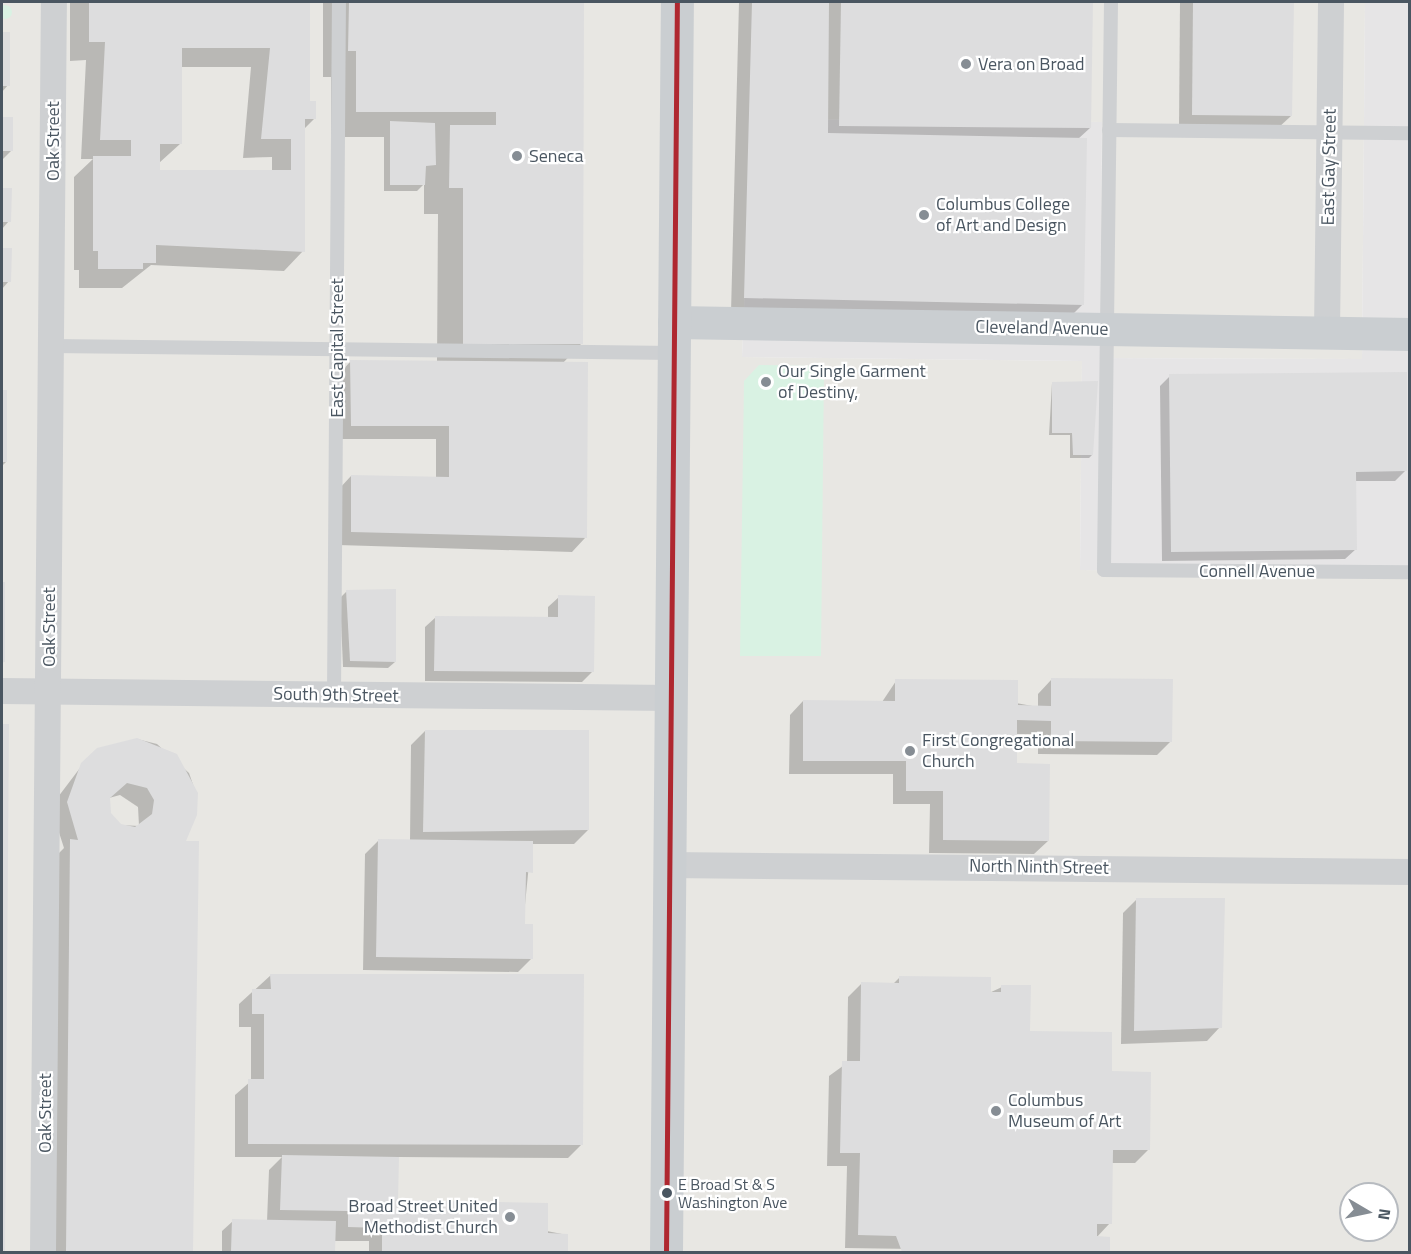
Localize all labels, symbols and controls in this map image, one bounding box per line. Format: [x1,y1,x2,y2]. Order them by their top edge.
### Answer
place label: Vera on Broad [978,53,1085,75]
marker: Vera on Broad [959,57,973,71]
street label: Oak Street [42,101,64,181]
street label: East Gay Street [1317,108,1341,226]
place label: Seneca [529,145,583,167]
marker: Seneca [510,149,524,163]
place label: Columbus College of Art and Design [936,194,1070,236]
marker: Columbus College of Art and Design [917,208,931,222]
street label: East Capital Street [326,278,348,418]
street label: Cleveland Avenue [975,316,1109,340]
place label: Our Single Garment of Destiny, [778,361,926,404]
marker: Our Single Garment of Destiny, [759,375,773,389]
street label: Connell Avenue [1199,560,1315,582]
street label: Oak Street [38,587,60,667]
street label: South 9th Street [273,683,399,707]
place label: First Congregational Church [922,730,1074,772]
marker: First Congregational Church [903,744,917,758]
street label: North Ninth Street [969,855,1109,879]
street label: Oak Street [34,1073,56,1153]
place label: Columbus Museum of Art [1008,1090,1121,1132]
marker: Columbus Museum of Art [989,1104,1003,1118]
place label: E Broad St & S Washington Ave [678,1174,787,1212]
north arrow [1339,1182,1399,1242]
marker: E Broad St & S Washington Ave [661,1187,673,1199]
place label: Broad Street United Methodist Church [348,1196,498,1238]
text: N [1372,1207,1398,1222]
marker: Broad Street United Methodist Church [503,1210,517,1224]

